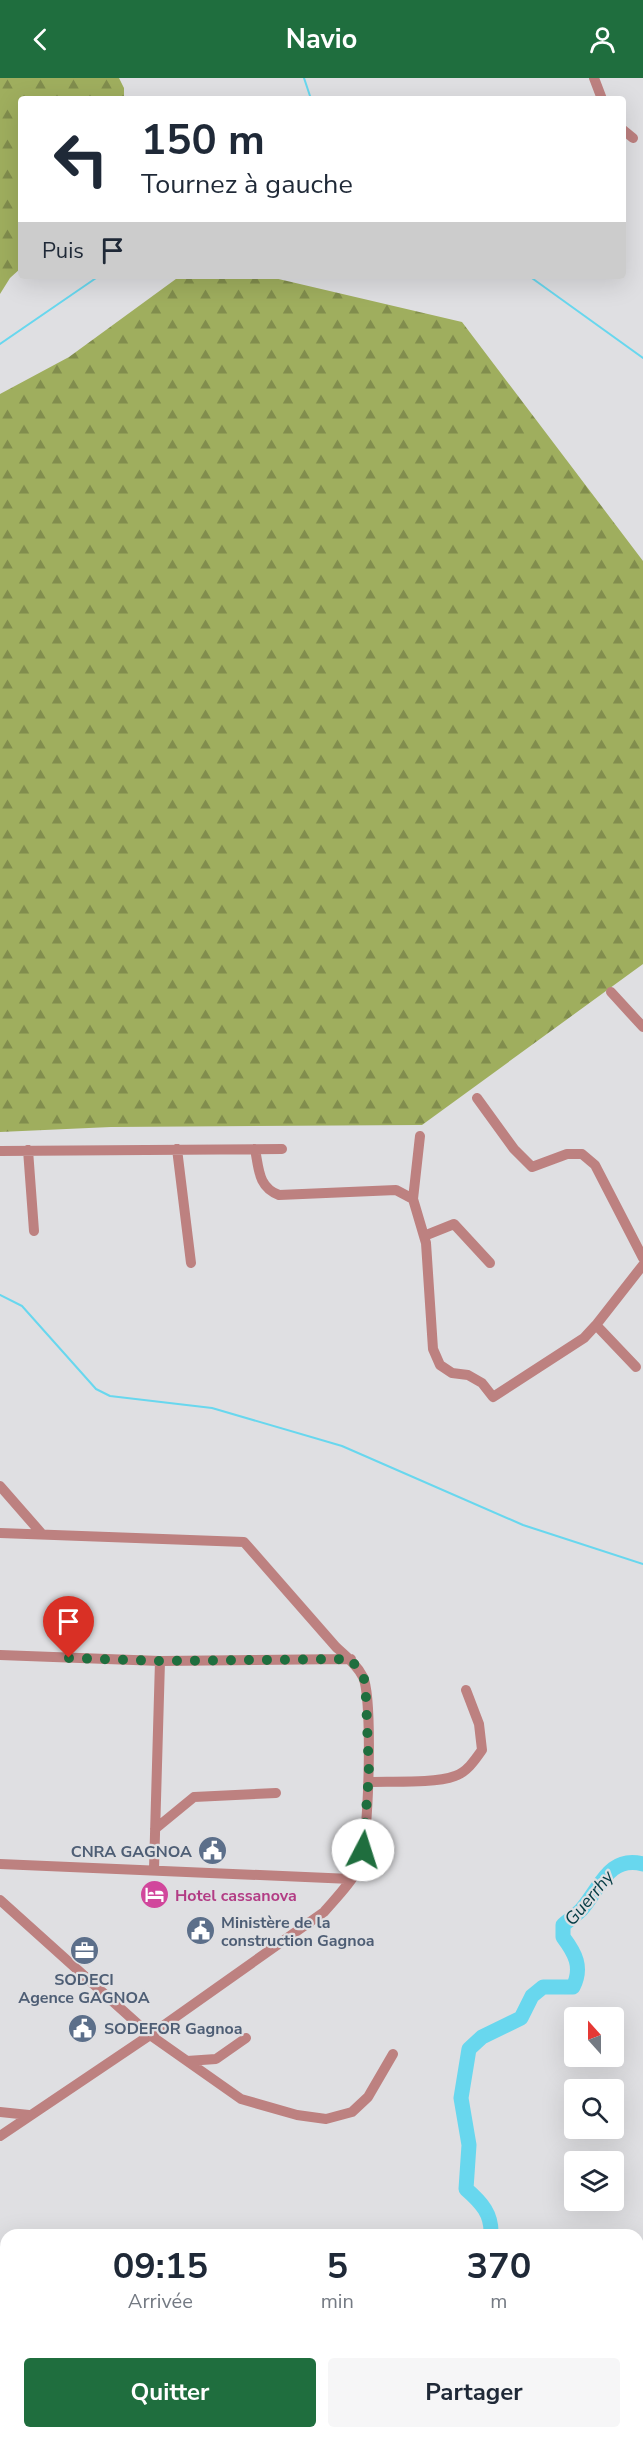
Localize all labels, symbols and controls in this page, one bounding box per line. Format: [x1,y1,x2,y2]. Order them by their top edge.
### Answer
text: Navio [286,21,357,58]
icon: back [24,23,57,56]
icon: person [586,23,619,56]
text: 150 m [141,112,265,169]
icon: left [42,120,120,198]
text: Tournez à gauche [141,166,353,203]
icon: arrive [96,234,129,267]
text: Puis [42,236,84,266]
pin [43,1596,94,1658]
icon: arrive [52,1605,85,1638]
position arrow [331,1818,395,1882]
public building icon: CNRA GAGNOA [197,1835,229,1867]
place label: CNRA GAGNOA [71,1841,192,1863]
water label: Guerrhy [559,1865,620,1931]
hotel icon: Hotel cassanova [138,1879,170,1911]
place label: Hotel cassanova [175,1885,297,1907]
place label: Ministère de la construction Gagnoa [221,1912,375,1952]
public building icon: Ministère de la construction Gagnoa [184,1915,216,1947]
office icon: SODECI Agence GAGNOA [68,1935,100,1967]
place label: SODECI Agence GAGNOA [18,1969,150,2009]
north arrow [564,2007,624,2067]
map controls [564,2007,624,2211]
public building icon: SODEFOR Gagnoa [67,2012,99,2044]
place label: SODEFOR Gagnoa [104,2018,243,2040]
button: search [564,2079,624,2139]
button: layers [564,2151,624,2211]
text: 09:15 [113,2242,208,2291]
text: 5 [326,2242,348,2291]
text: 370 [466,2242,531,2291]
text: Arrivée [128,2288,193,2315]
text: min [321,2288,354,2315]
text: m [490,2288,507,2315]
button: Quitter [24,2358,316,2427]
button: Partager [328,2358,620,2427]

